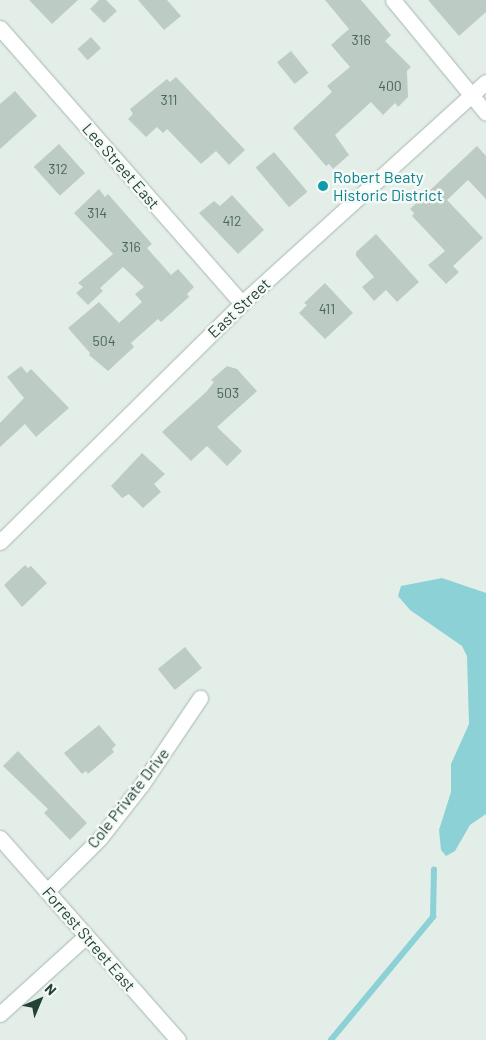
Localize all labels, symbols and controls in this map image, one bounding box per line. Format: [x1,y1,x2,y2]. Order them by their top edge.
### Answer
house number: 316 [351,32,371,48]
house number: 400 [378,78,402,94]
house number: 311 [161,92,177,108]
street label: Lee Street East [78,119,164,213]
house number: 312 [48,161,68,177]
place label: Robert Beaty Historic District [333,167,442,205]
marker: Robert Beaty Historic District [317,180,329,192]
house number: 314 [87,205,107,221]
house number: 412 [223,213,241,229]
house number: 316 [121,239,141,255]
street label: East Street [204,274,274,342]
house number: 411 [319,301,335,317]
house number: 504 [93,333,115,349]
house number: 503 [217,385,239,401]
street label: Cole Private Drive [83,744,173,852]
street label: Forrest Street East [38,883,140,995]
north arrow [15,975,65,1025]
text: N [42,980,60,998]

